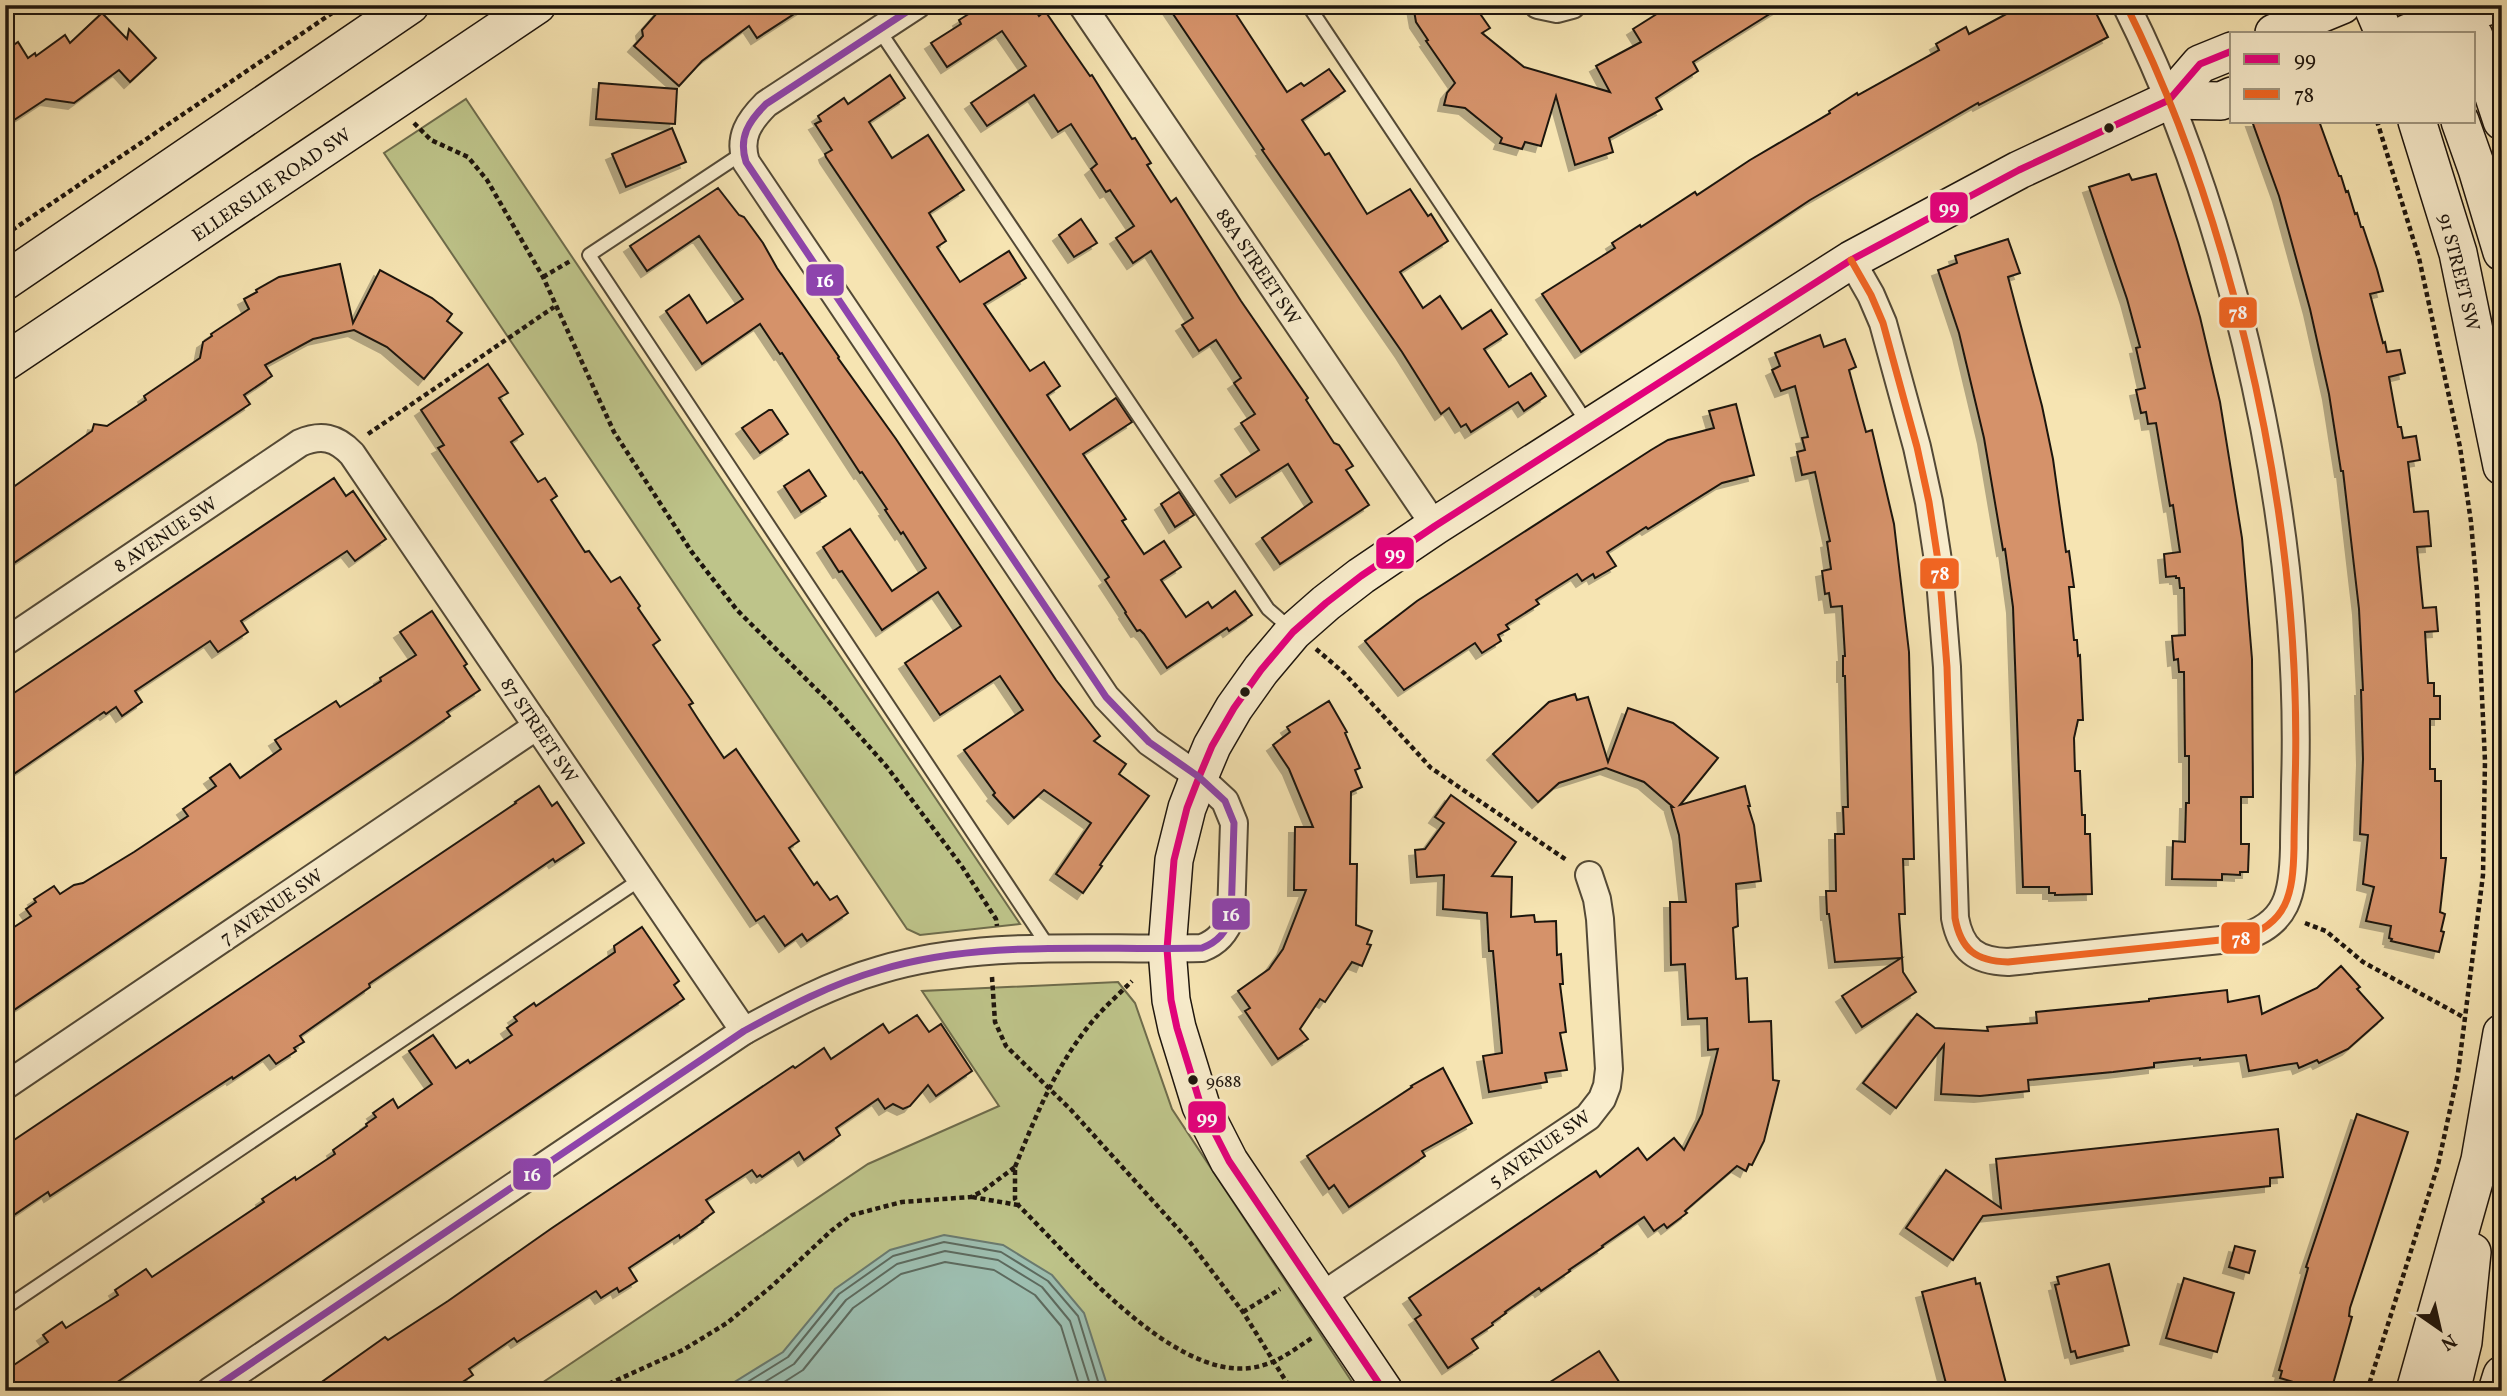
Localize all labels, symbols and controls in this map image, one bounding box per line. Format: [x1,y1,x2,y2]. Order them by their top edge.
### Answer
legend [2230,32,2476,122]
text: 99 [2294,46,2316,75]
text: 78 [2294,82,2314,111]
unlabelled marker [2102,121,2116,135]
street label: ELLERSLIE ROAD SW [187,123,357,249]
line badge: 99 [1929,191,1969,224]
text: 99 [1938,196,1960,222]
street label: 88A STREET SW [1209,204,1306,331]
street label: 91 STREET SW [2431,211,2485,334]
line badge: 16 [805,263,845,297]
text: 16 [816,269,834,295]
line badge: 78 [2218,296,2258,329]
text: 78 [2228,301,2248,327]
street label: 8 AVENUE SW [109,491,223,580]
line badge: 99 [1375,536,1415,570]
text: 99 [1384,542,1406,568]
line badge: 78 [1919,557,1960,590]
text: 78 [1930,562,1950,588]
street label: 87 STREET SW [493,673,583,789]
unlabelled marker [1238,685,1252,699]
street label: 7 AVENUE SW [215,864,329,952]
line badge: 16 [1211,897,1251,931]
text: 16 [1222,903,1240,929]
line badge: 78 [2220,921,2261,955]
text: 78 [2231,927,2251,953]
place label: 9688 [1206,1071,1241,1094]
marker: 9688 [1186,1073,1200,1087]
line badge: 99 [1187,1100,1227,1134]
street label: 5 AVENUE SW [1484,1105,1596,1194]
text: 99 [1196,1106,1218,1132]
line badge: 16 [512,1157,552,1191]
text: 16 [523,1163,541,1189]
north arrow [2406,1294,2476,1364]
text: N [2435,1327,2461,1356]

